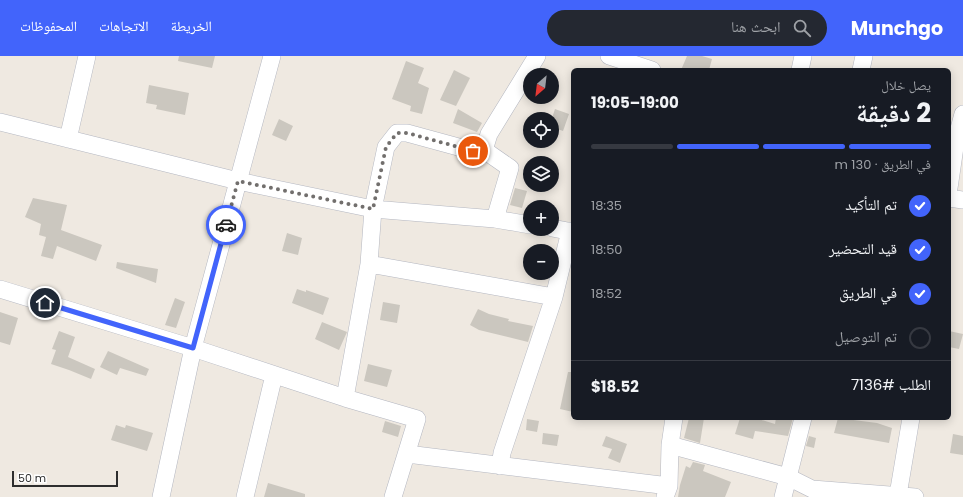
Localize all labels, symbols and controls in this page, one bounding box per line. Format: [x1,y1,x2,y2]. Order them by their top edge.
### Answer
search box [547,10,827,46]
text: Munchgo [851,15,943,42]
text: المحفوظات [20,16,77,36]
text: الاتجاهات [99,16,149,36]
text: الخريطة [171,16,212,36]
text: ابحث هنا [731,16,781,37]
icon: search [791,17,813,39]
north arrow [523,68,559,104]
map controls [523,68,559,280]
text: يصل خلال [881,76,931,95]
text: 19:00–19:05 [591,92,679,113]
text: 2 دقيقة [856,95,931,131]
button: locate [523,112,559,148]
pin [456,134,490,168]
icon: bag [462,140,484,162]
text: في الطريق · 130 m [834,155,931,174]
button: layers [523,156,559,192]
text: تم التأكيد [845,194,897,215]
icon: check [909,195,931,217]
text: 18:35 [591,196,622,215]
button: + [523,200,559,236]
courier [206,205,246,245]
icon: car [215,214,237,236]
text: قيد التحضير [829,238,897,259]
icon: check [909,239,931,261]
text: 18:50 [591,240,622,259]
button: − [523,244,559,280]
text: في الطريق [839,282,897,303]
icon: check [909,283,931,305]
text: 18:52 [591,284,622,303]
pin [28,286,62,320]
icon: home [34,292,56,314]
text: تم التوصيل [835,326,897,347]
text: الطلب #7136 [851,374,931,395]
text: $18.52 [591,376,639,397]
scale bar [12,469,118,488]
text: 50 m [18,470,46,486]

